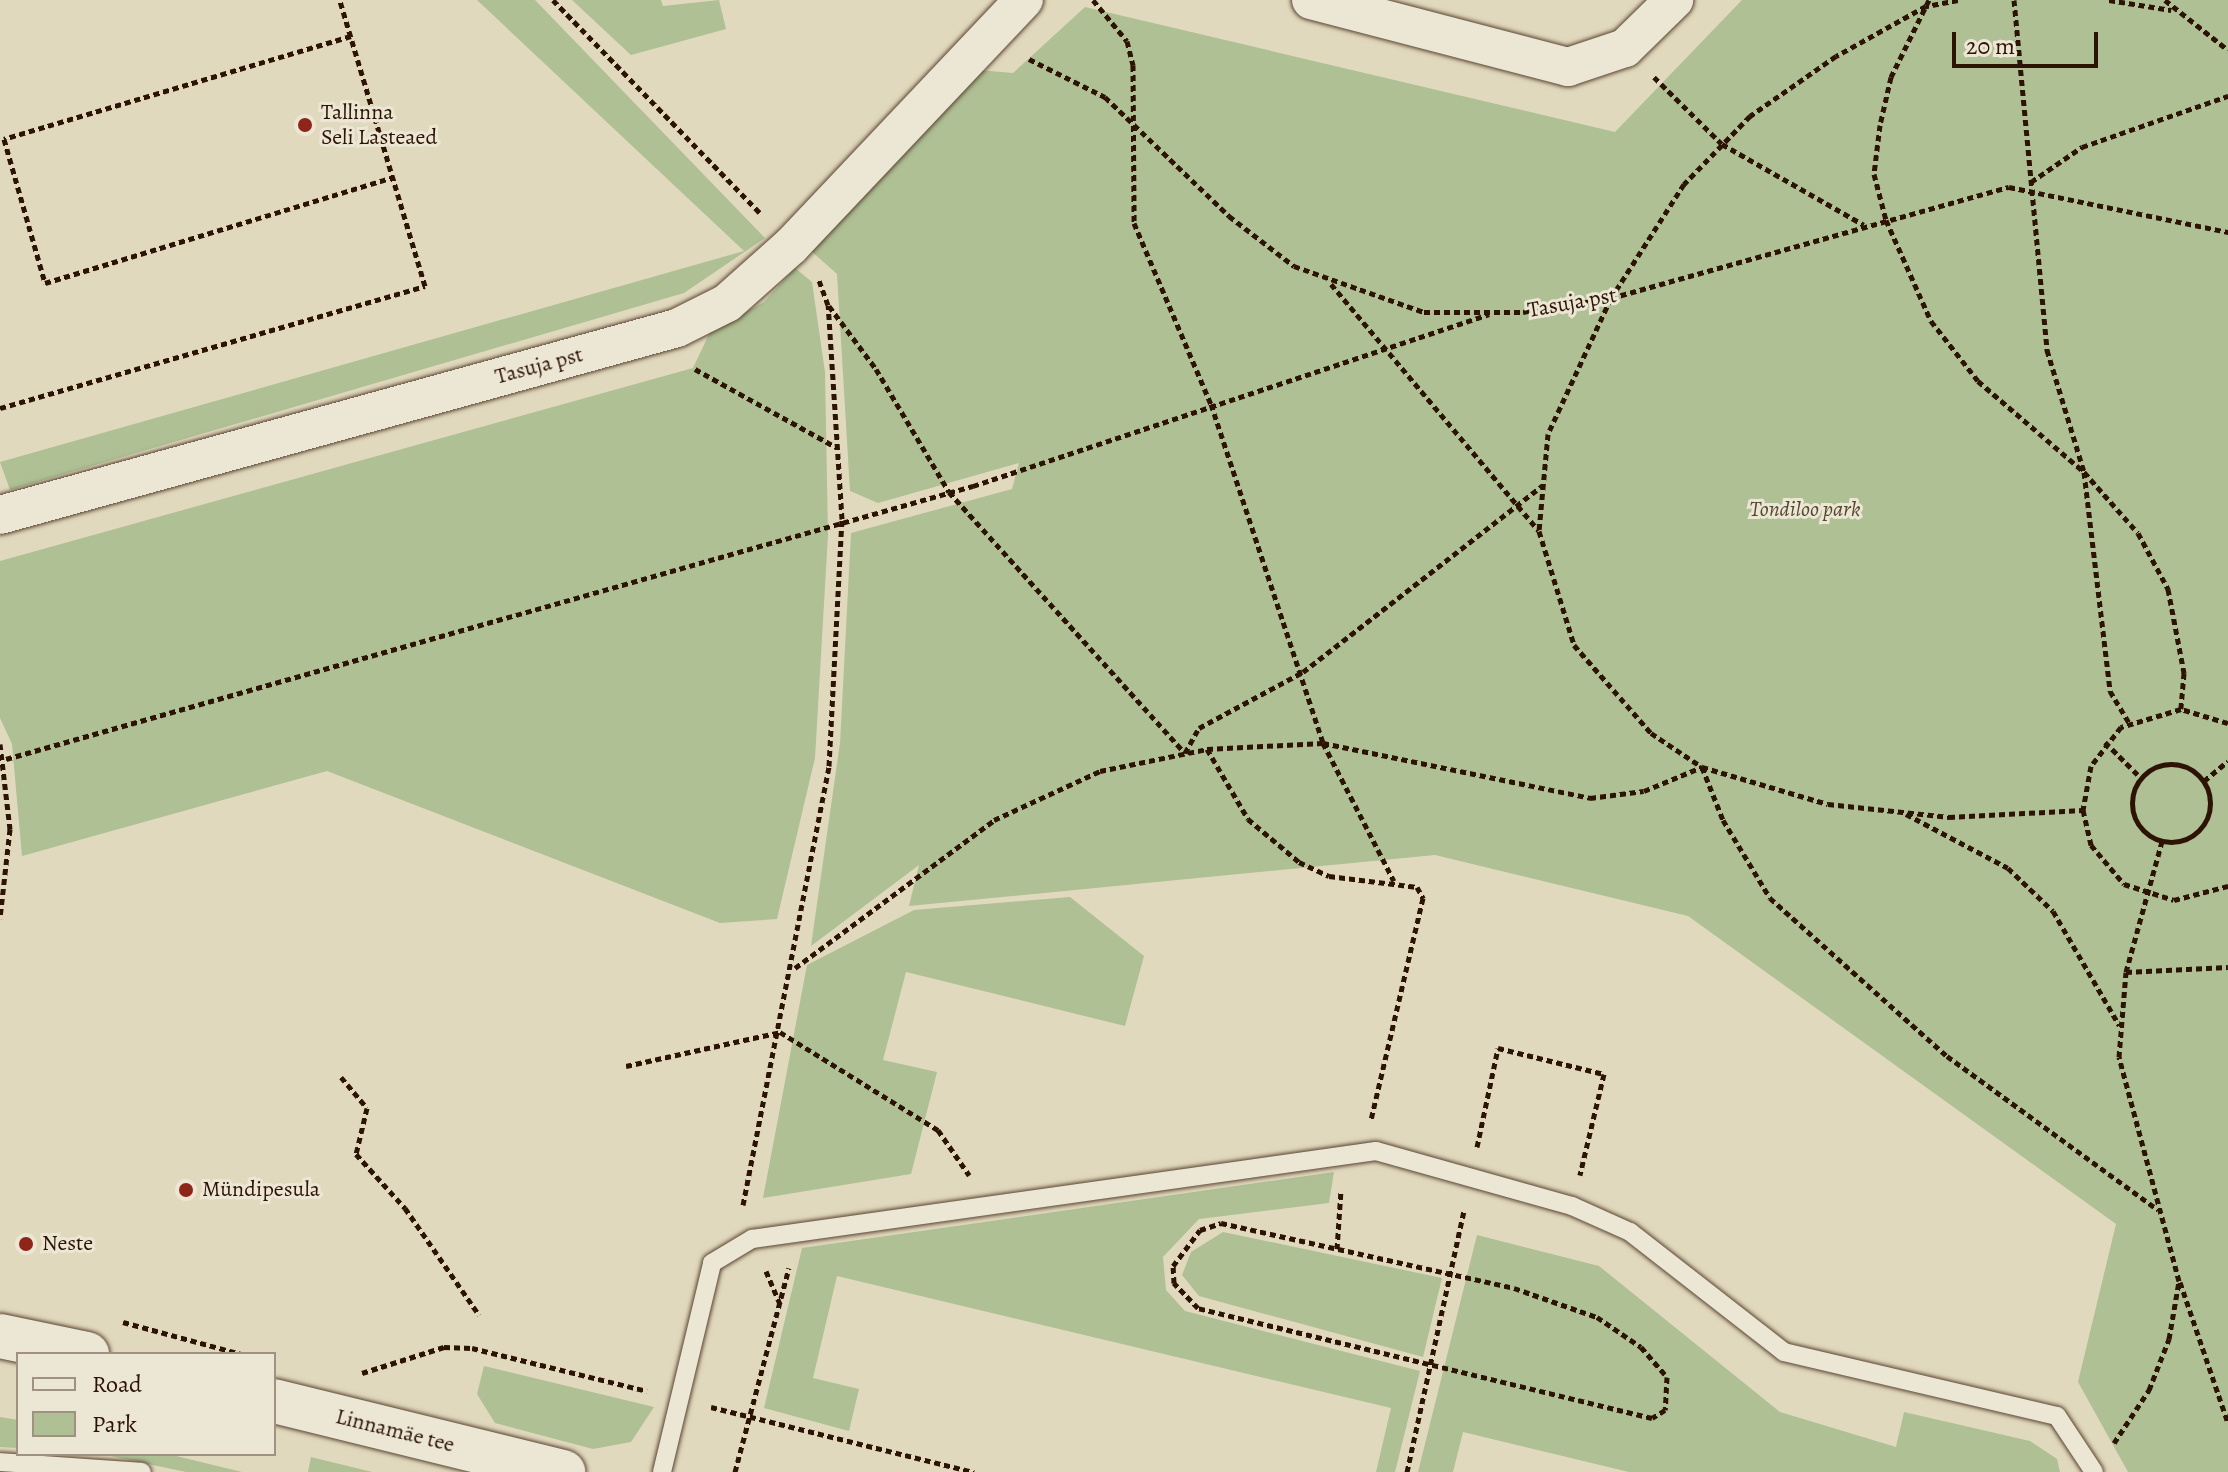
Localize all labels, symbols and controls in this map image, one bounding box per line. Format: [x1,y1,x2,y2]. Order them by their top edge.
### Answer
scale bar [1956,16,2102,66]
text: 20 m [1966,30,2015,62]
place label: Tallinna Seli Lasteaed [321,99,437,150]
marker: Tallinna Seli Lasteaed [296,116,314,134]
street label: Tasuja pst [1526,282,1618,324]
street label: Tasuja pst [492,342,586,390]
park label: Tondiloo park [1750,497,1860,523]
place label: Mündipesula [202,1177,320,1203]
marker: Mündipesula [177,1181,195,1199]
place label: Neste [42,1231,93,1257]
marker: Neste [17,1235,35,1253]
legend [16,1352,276,1456]
text: Road [92,1368,142,1400]
street label: Linnamäe tee [333,1403,457,1459]
text: Park [92,1408,137,1440]

